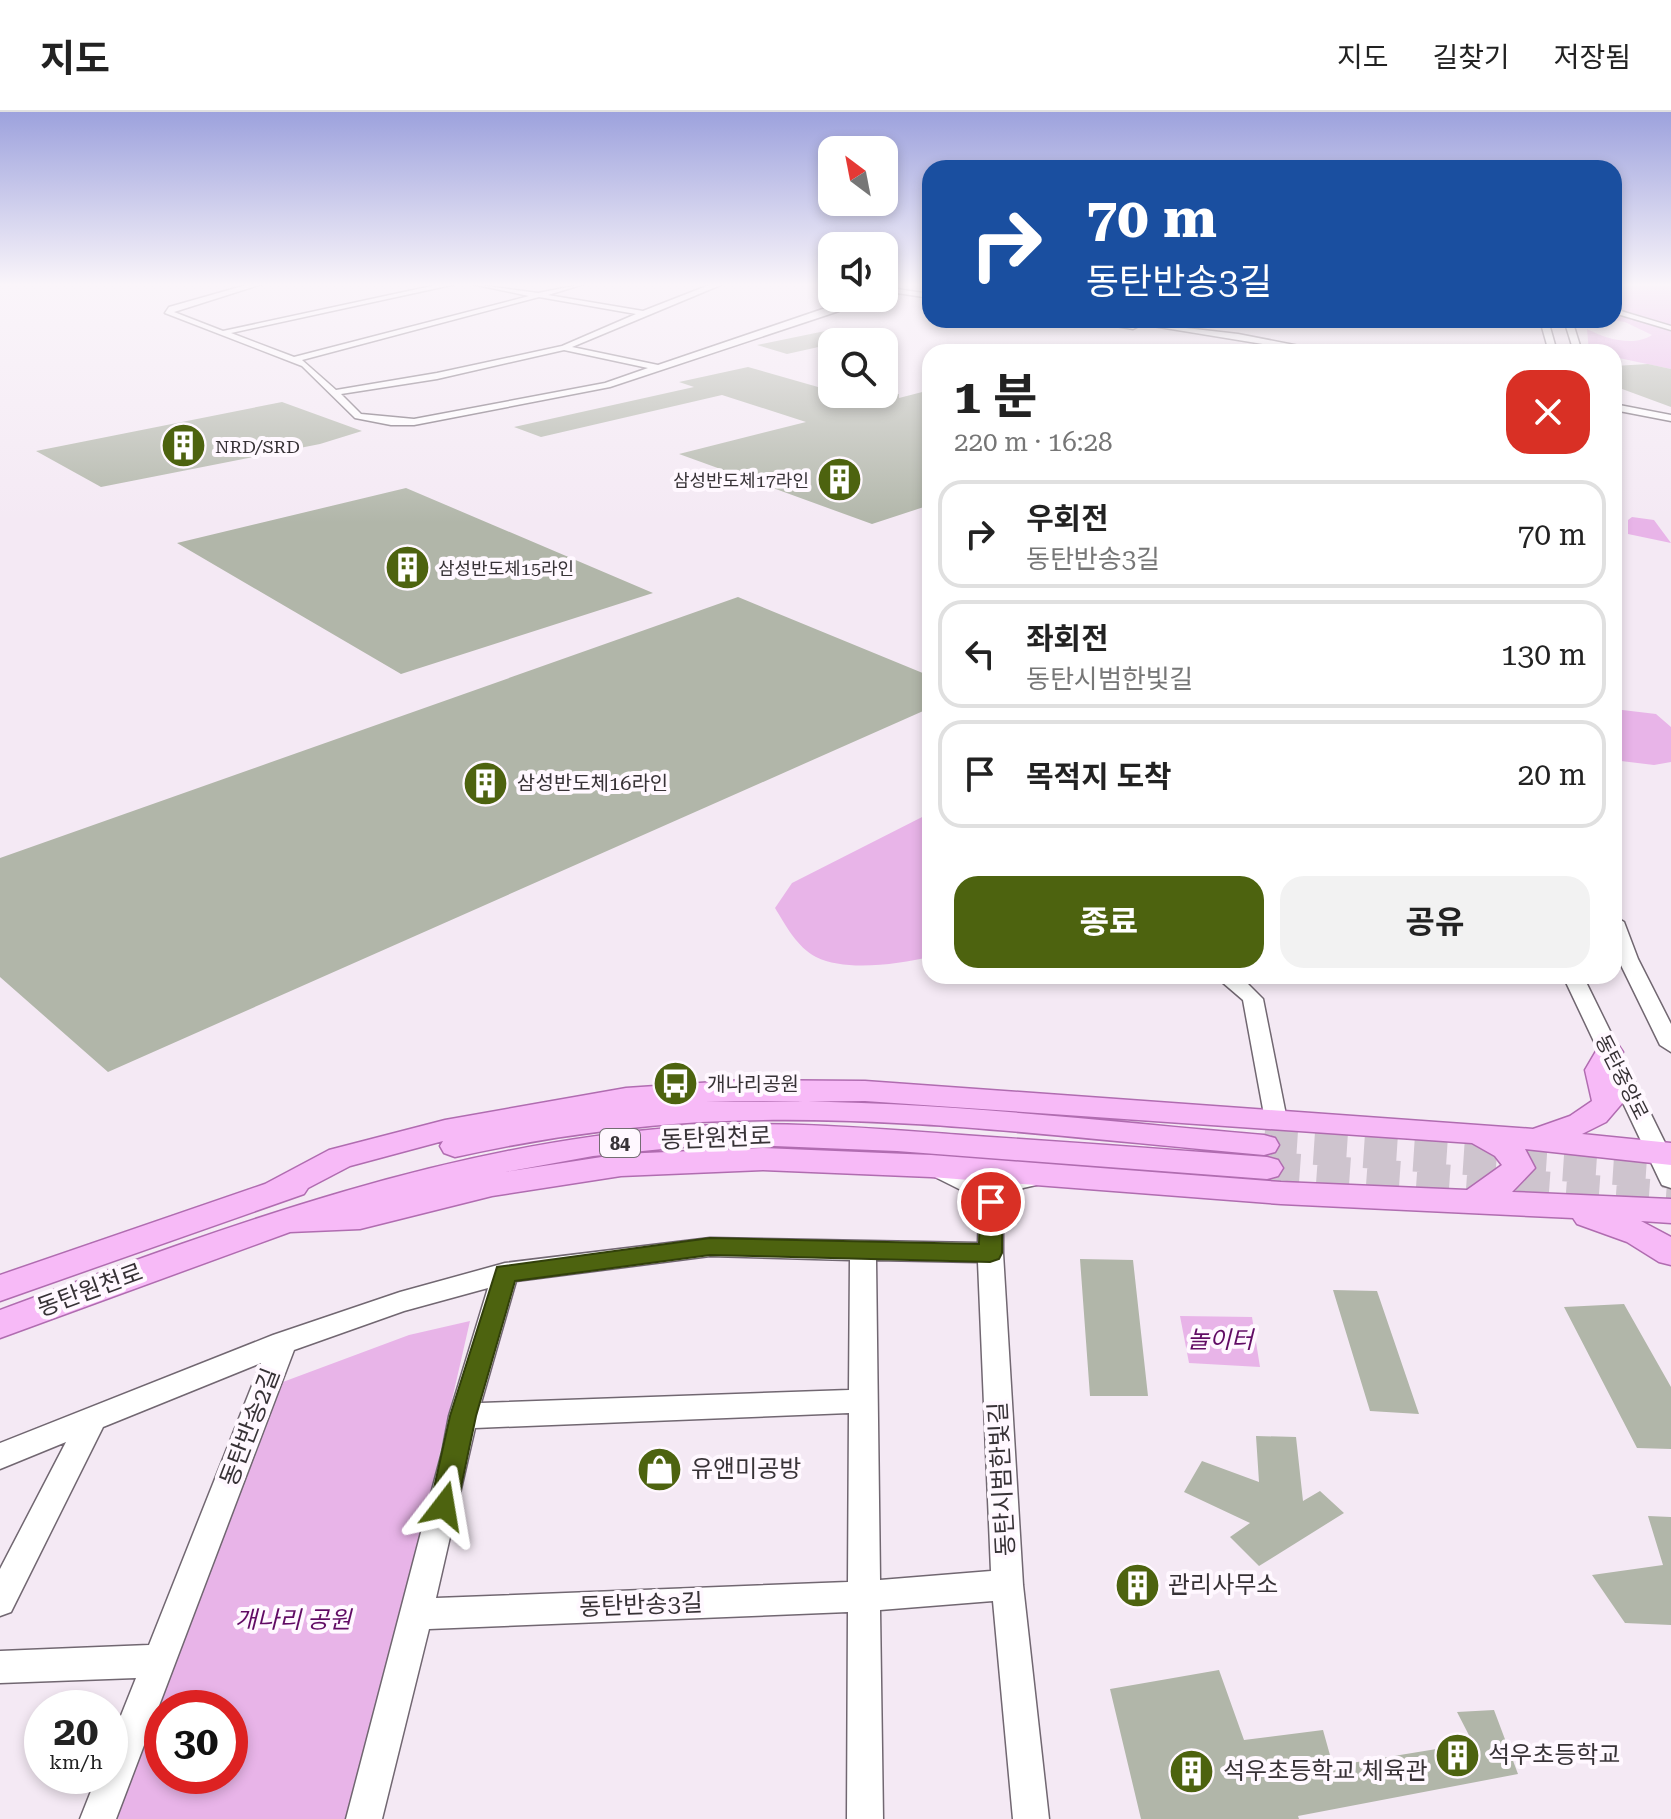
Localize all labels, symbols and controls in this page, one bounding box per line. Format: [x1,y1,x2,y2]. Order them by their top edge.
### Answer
text: 지도 [40,37,110,81]
text: 지도 [1337,41,1388,74]
text: 길찾기 [1432,41,1510,74]
text: 저장됨 [1554,41,1631,74]
north arrow [818,136,898,216]
map controls [818,136,898,408]
text: 70 m [1086,185,1217,251]
icon: right [954,192,1058,296]
button: sound [818,232,898,312]
text: 동탄반송3길 [1086,261,1272,303]
button: search [818,328,898,408]
text: 1 분 [954,369,1037,425]
button: close [1506,370,1590,454]
building icon: NRD/SRD [160,422,208,470]
text: 220 m · 16:28 [954,427,1113,457]
place label: NRD/SRD [215,436,300,457]
building icon: 삼성반도체17라인 [816,456,864,504]
place label: 삼성반도체17라인 [673,470,809,491]
text: 우회전 [1026,501,1109,536]
icon: right [958,512,1002,556]
text: 70 m [1517,517,1586,552]
building icon: 삼성반도체15라인 [383,544,431,592]
text: 동탄반송3길 [1026,544,1160,574]
place label: 삼성반도체15라인 [438,558,574,579]
text: 좌회전 [1026,621,1109,656]
icon: left [958,632,1002,676]
text: 130 m [1501,637,1586,672]
text: 동탄시범한빛길 [1026,664,1193,694]
icon: arrive [958,752,1002,796]
text: 20 m [1517,757,1586,792]
building icon: 삼성반도체16라인 [462,759,510,807]
text: 목적지 도착 [1026,759,1172,794]
place label: 삼성반도체16라인 [517,771,668,795]
button: 종료 [954,876,1264,968]
button: 공유 [1280,876,1590,968]
street label: 동탄중앙로 [1590,1031,1654,1123]
bus stop icon: 개나리공원 [652,1060,700,1108]
place label: 개나리공원 [707,1072,799,1096]
street label: 동탄원천로 [660,1122,772,1154]
road number: 84 [600,1129,640,1157]
pin [957,1168,1025,1236]
icon: arrive [969,1180,1013,1224]
street label: 동탄원천로 [33,1258,147,1322]
park label: 놀이터 [1187,1326,1256,1354]
street label: 동탄반송2길 [215,1364,285,1490]
street label: 동탄시범한빛길 [984,1401,1020,1557]
shop icon: 유앤미공방 [636,1445,684,1493]
place label: 유앤미공방 [691,1455,801,1483]
position arrow [402,1464,486,1548]
building icon: 관리사무소 [1113,1561,1161,1609]
place label: 관리사무소 [1168,1571,1278,1599]
street label: 동탄반송3길 [579,1589,703,1621]
park label: 개나리 공원 [235,1606,353,1634]
speed limit sign: 30 [144,1690,248,1794]
text: 20 [54,1708,98,1755]
building icon: 석우초등학교 [1433,1731,1481,1779]
place label: 석우초등학교 [1488,1741,1620,1769]
building icon: 석우초등학교 체육관 [1168,1747,1216,1795]
text: km/h [49,1750,103,1774]
place label: 석우초등학교 체육관 [1223,1757,1428,1785]

